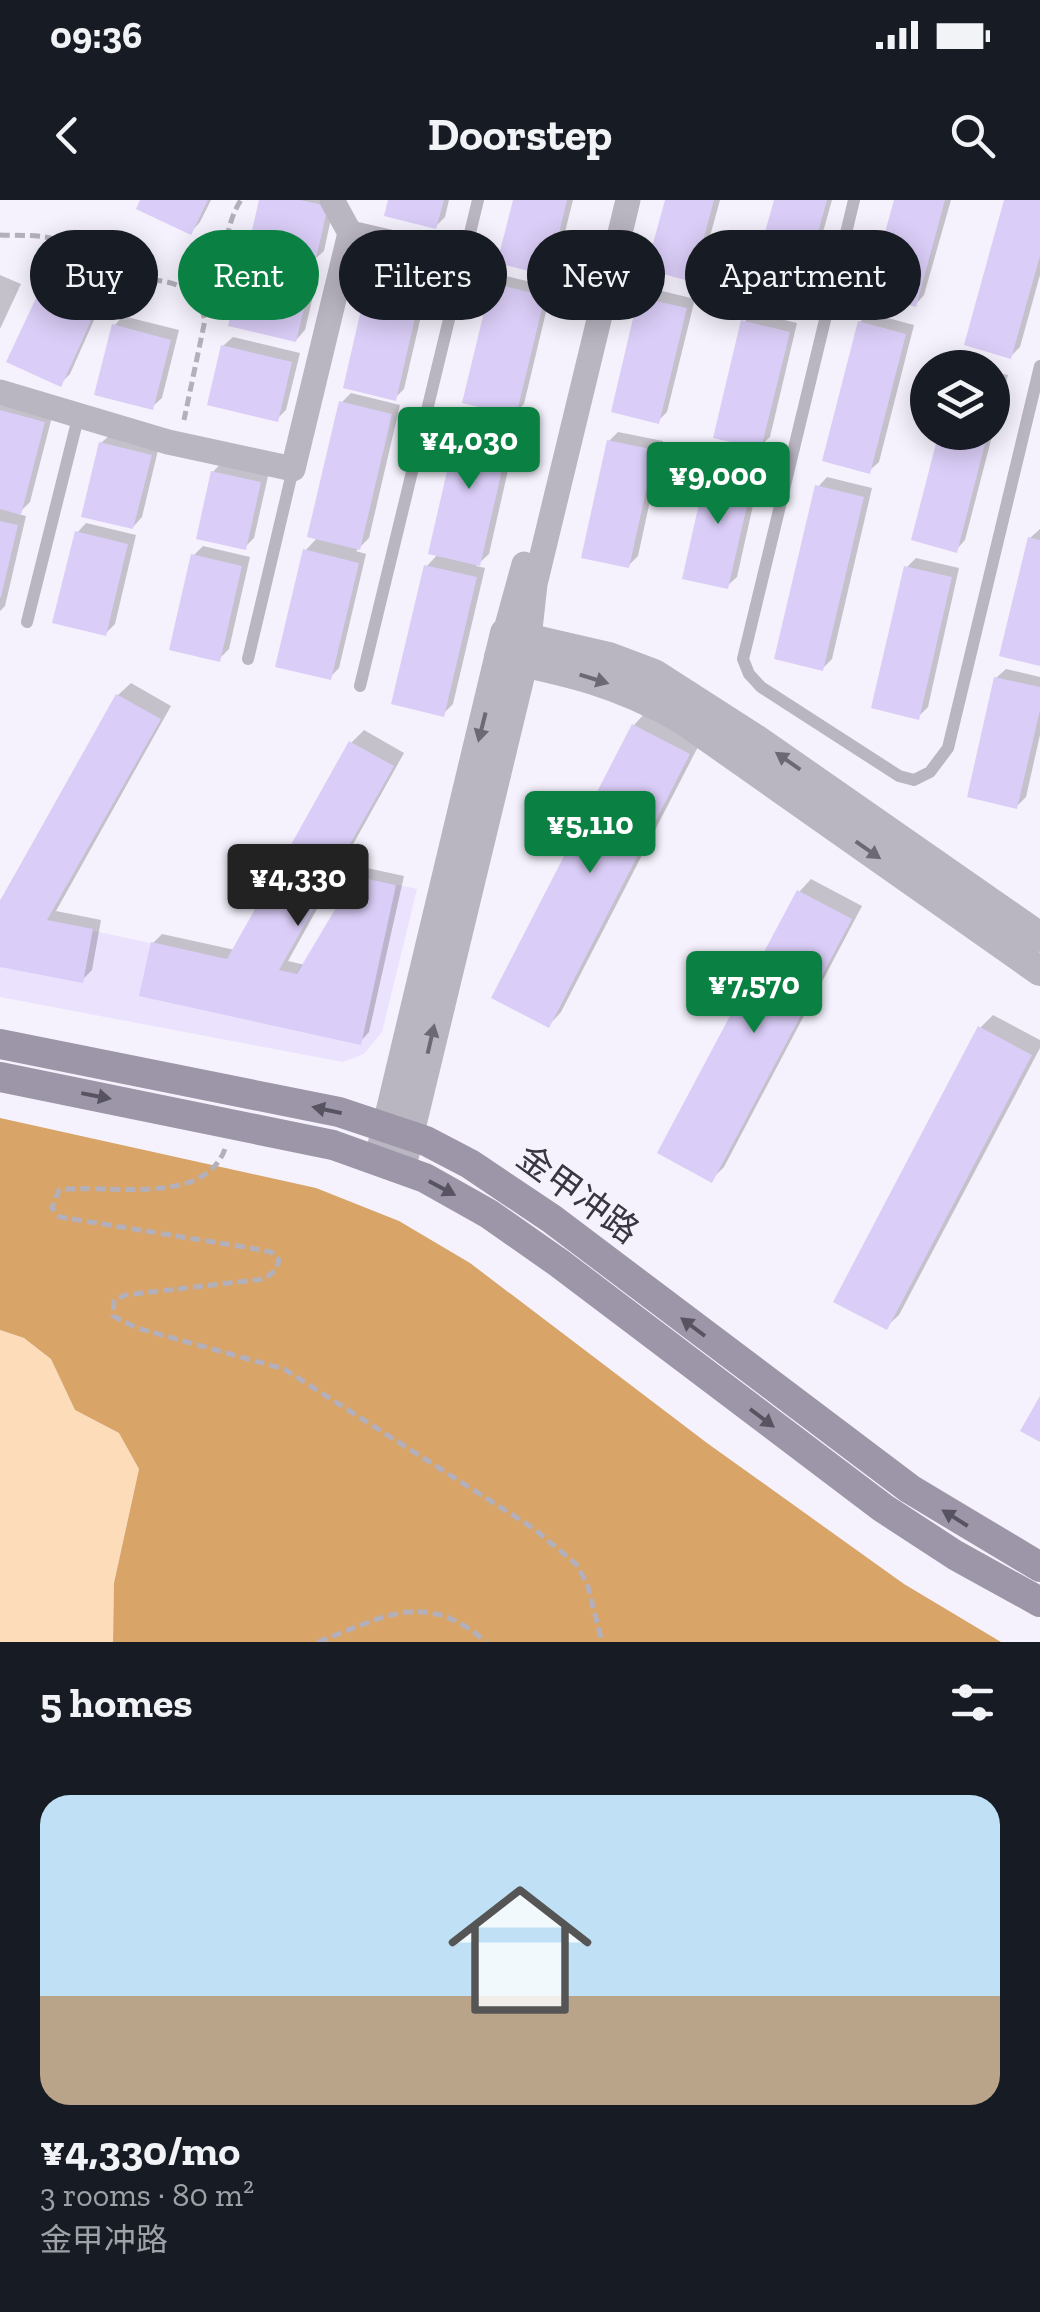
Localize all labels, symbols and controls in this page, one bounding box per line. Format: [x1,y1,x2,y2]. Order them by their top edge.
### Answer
text: 09:36 [50,12,142,58]
icon: back [40,108,95,163]
text: Doorstep [428,108,612,162]
icon: search [945,108,1000,163]
chip: Buy [30,230,158,320]
chip: Rent [178,230,319,320]
chip: Filters [339,230,507,320]
chip: New [527,230,665,320]
chip: Apartment [685,230,921,320]
map controls [910,350,1010,450]
button: layers [910,350,1010,450]
pin: ¥4,030 [388,407,550,492]
text: ¥4,030 [420,420,518,458]
pin: ¥9,000 [637,442,799,527]
text: ¥9,000 [669,455,767,493]
one-way arrow [579,672,610,687]
one-way arrow [474,712,489,743]
one-way arrow [775,752,801,772]
pin: ¥5,110 [509,791,671,876]
text: ¥5,110 [546,804,634,842]
one-way arrow [855,840,882,859]
pin: ¥4,330 [217,844,379,929]
text: ¥4,330 [250,857,346,895]
pin: ¥7,570 [673,951,835,1036]
text: ¥7,570 [708,964,800,1002]
one-way arrow [424,1023,439,1054]
one-way arrow [80,1089,111,1105]
one-way arrow [311,1101,342,1117]
street label: 金甲冲路 [509,1136,647,1252]
one-way arrow [428,1179,457,1196]
one-way arrow [680,1317,706,1337]
one-way arrow [749,1408,775,1428]
one-way arrow [942,1510,969,1528]
icon: filters [945,1675,1000,1730]
text: 5 homes [40,1677,193,1728]
icon: home [430,1860,610,2040]
text: ¥4,330/mo [40,2125,240,2176]
text: 3 rooms · 80 m² [40,2176,254,2214]
text: 金甲冲路 [40,2221,168,2259]

